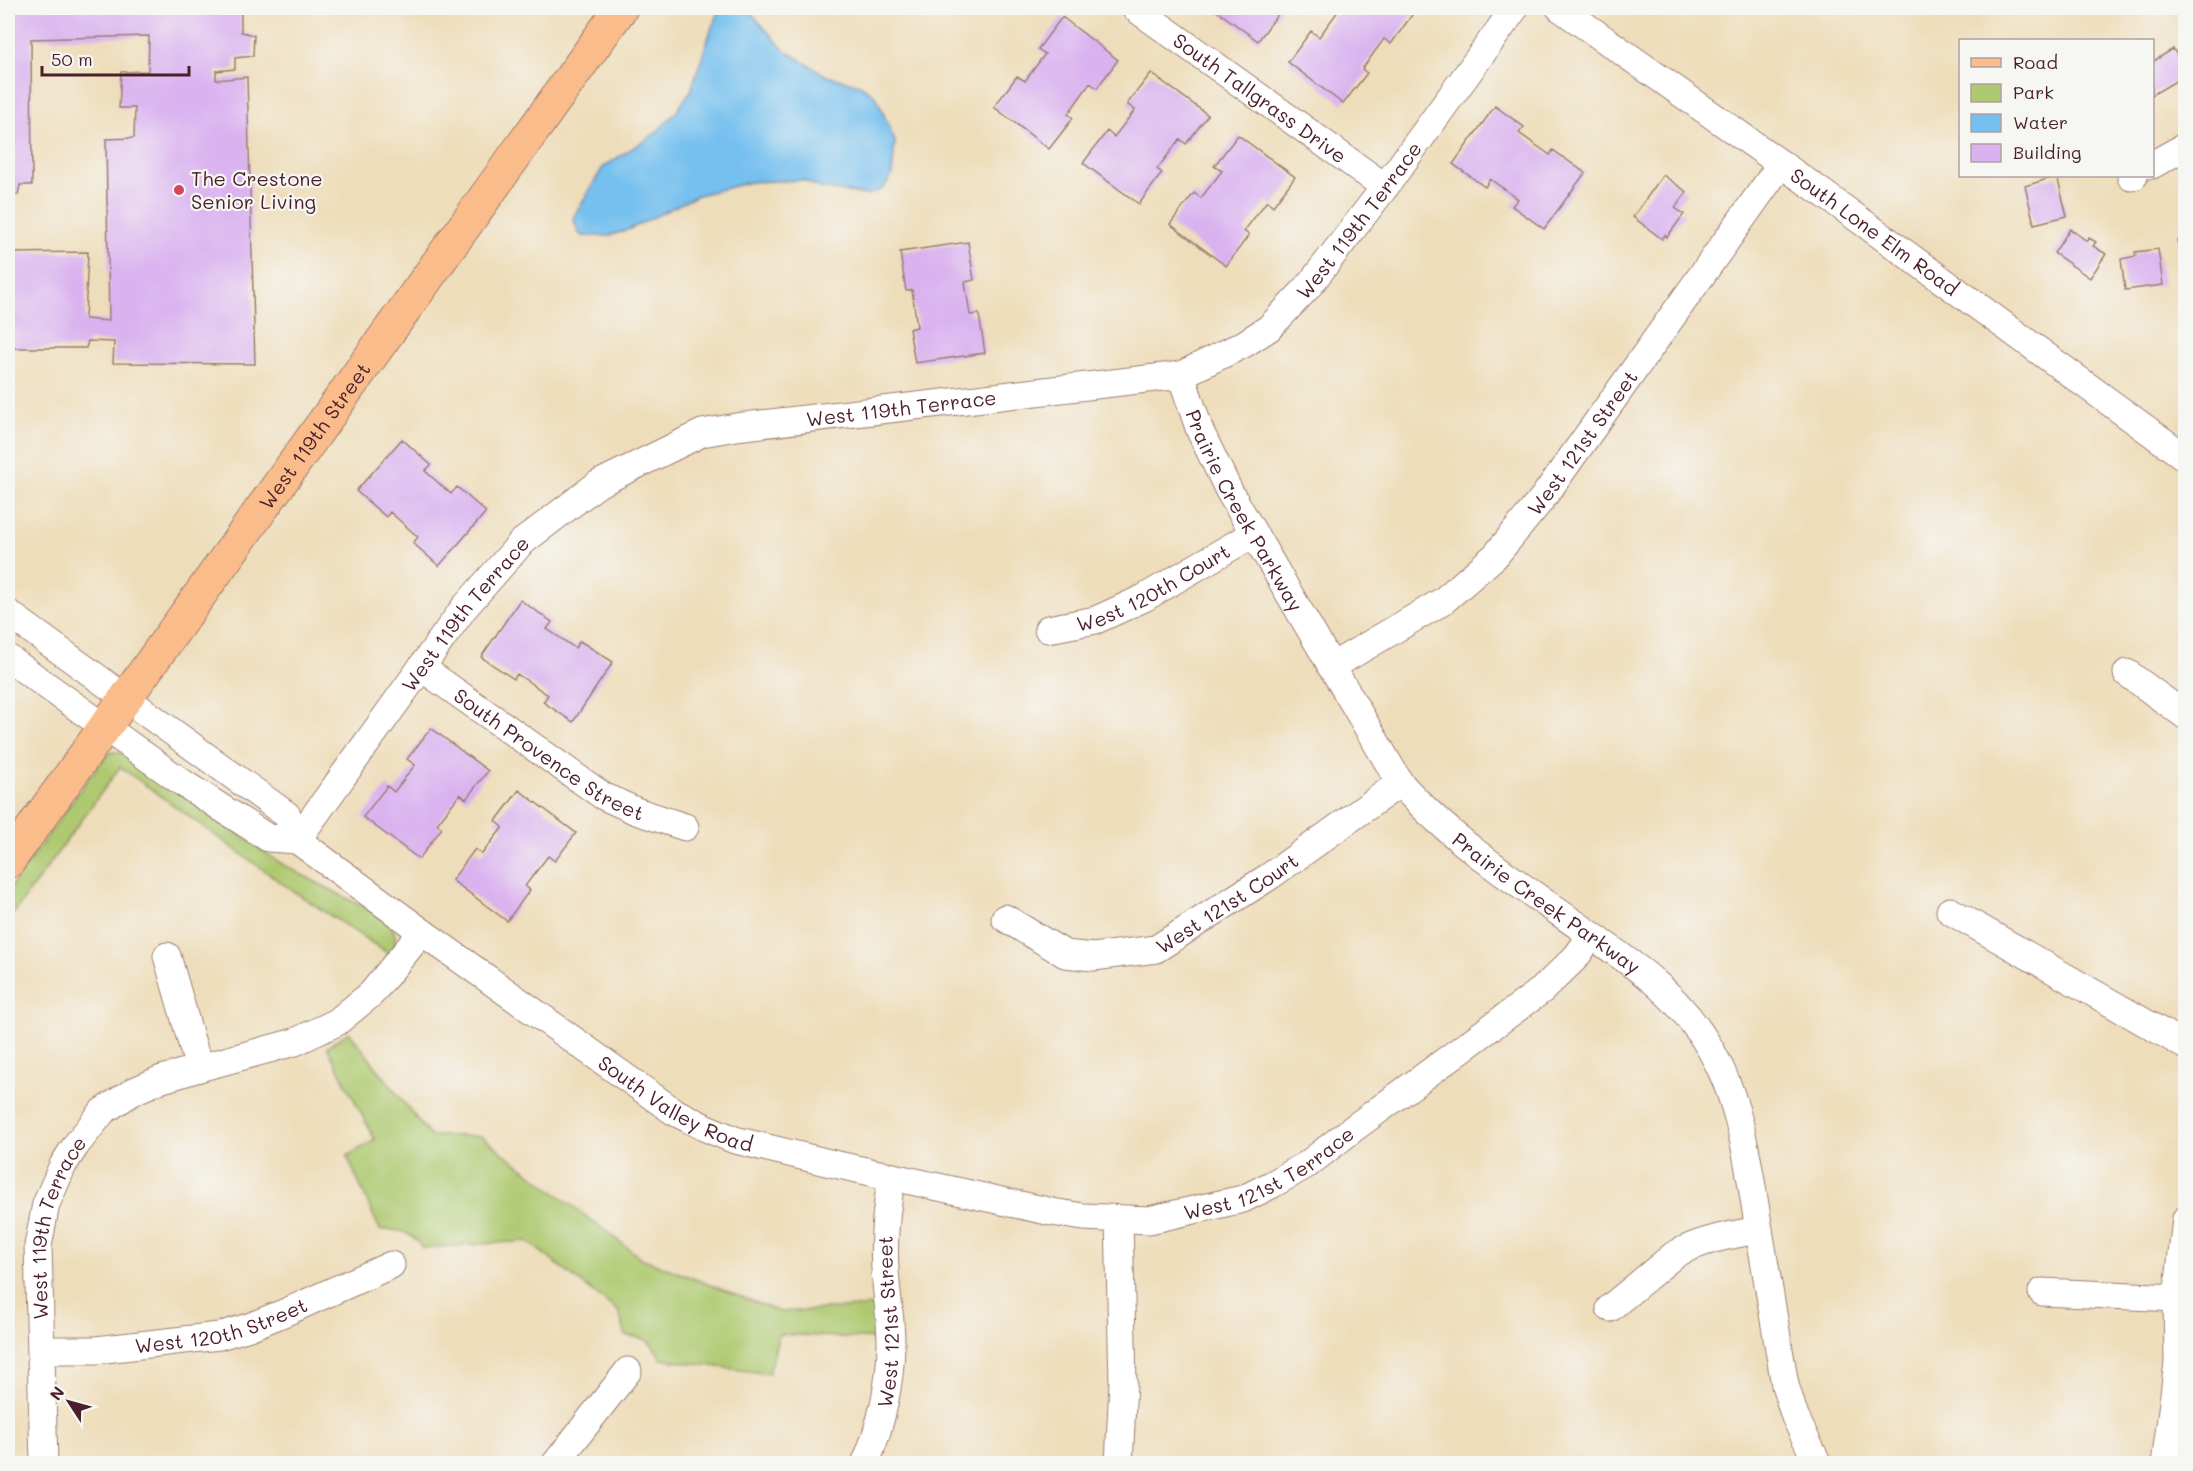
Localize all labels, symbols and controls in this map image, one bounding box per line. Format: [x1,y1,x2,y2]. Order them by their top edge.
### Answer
street label: South Tallgrass Drive [1168,27,1352,169]
scale bar [42,39,189,77]
legend [1959,39,2154,177]
text: 50 m [51,47,93,71]
text: Road [2013,50,2058,74]
text: Park [2013,80,2054,104]
text: Water [2013,110,2068,134]
street label: West 119th Terrace [1290,136,1427,305]
text: Building [2013,140,2081,164]
street label: South Lone Elm Road [1786,162,1964,301]
place label: The Crestone Senior Living [191,165,323,214]
marker: The Crestone Senior Living [172,183,186,197]
street label: West 119th Street [253,357,376,514]
street label: West 121st Street [1521,365,1643,520]
street label: West 119th Terrace [805,384,998,432]
street label: Prairie Creek Parkway [1181,406,1310,616]
street label: West 119th Terrace [395,530,534,696]
street label: West 120th Court [1074,538,1234,636]
street label: South Provence Street [449,682,647,826]
street label: Prairie Creek Parkway [1447,826,1646,979]
street label: West 121st Court [1151,847,1303,959]
street label: South Valley Road [593,1049,756,1157]
street label: West 121st Terrace [1181,1120,1359,1225]
street label: West 119th Terrace [25,1130,91,1320]
street label: West 121st Street [871,1235,904,1410]
street label: West 120th Street [133,1291,311,1358]
north arrow [39,1372,99,1432]
text: N [44,1382,69,1404]

